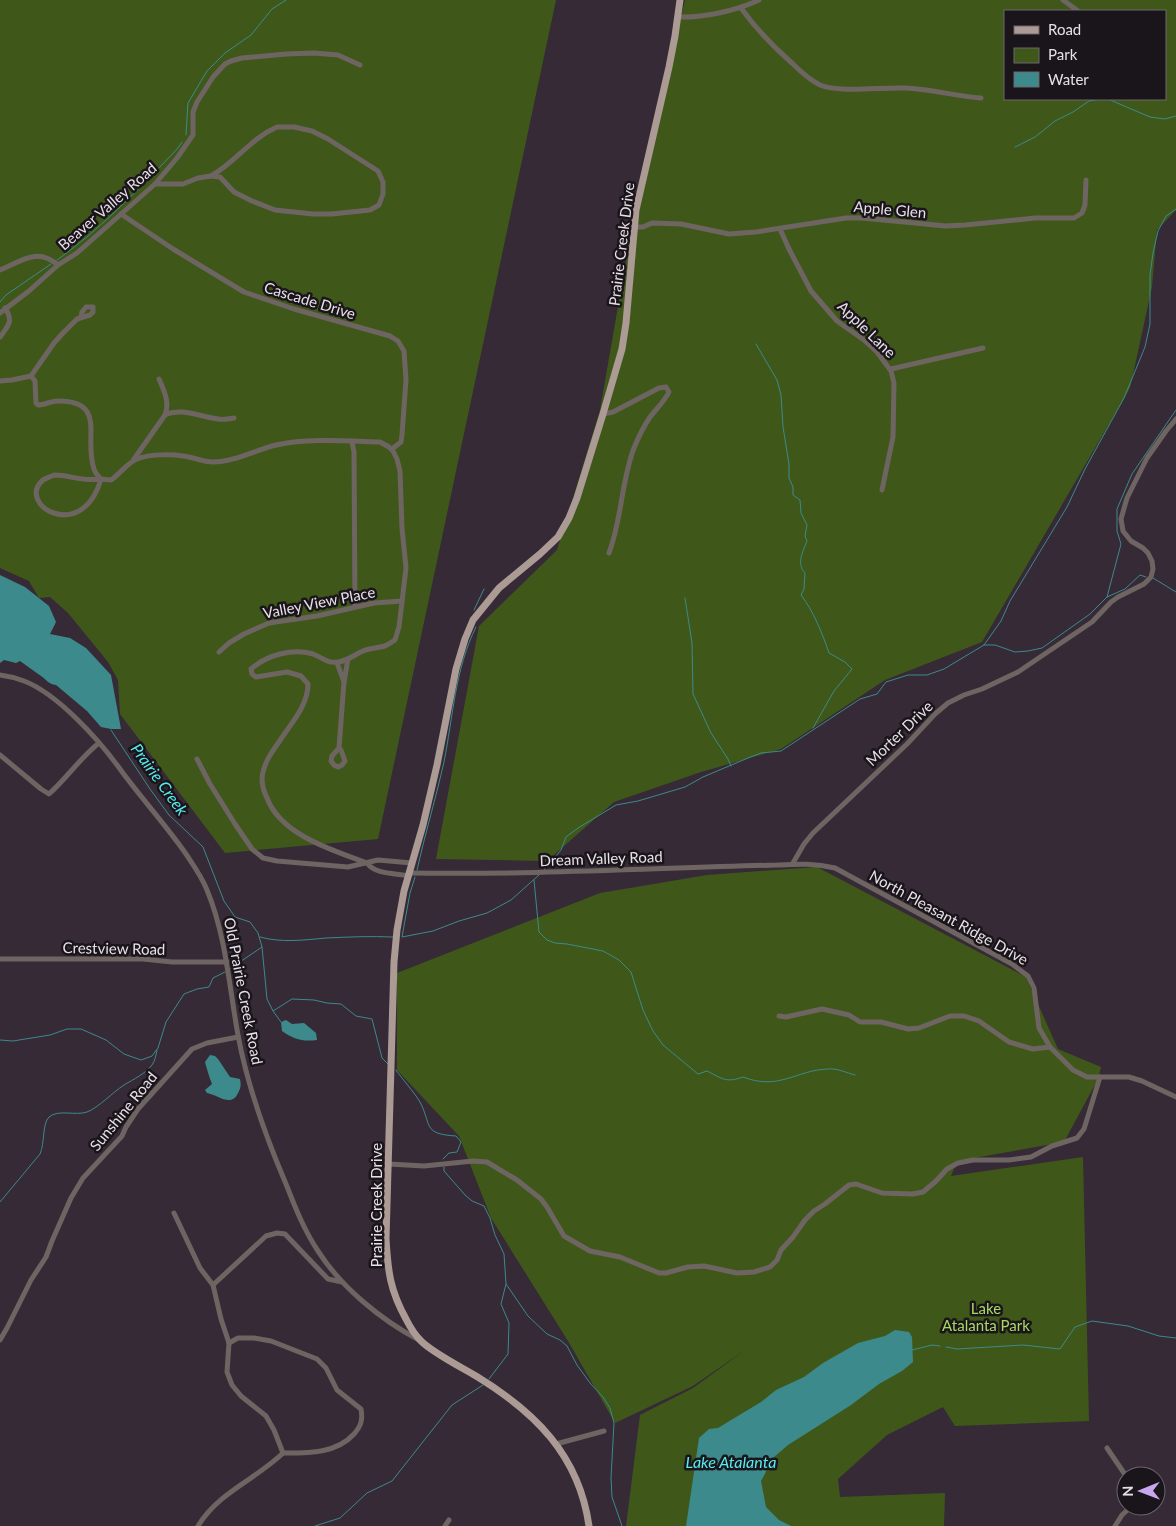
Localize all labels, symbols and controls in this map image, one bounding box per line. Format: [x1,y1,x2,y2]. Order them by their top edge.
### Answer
legend [1004,10,1166,100]
text: Road [1048,20,1081,38]
text: Park [1048,45,1078,63]
text: Water [1048,70,1089,88]
street label: Beaver Valley Road [54,158,160,254]
street label: Prairie Creek Drive [604,181,638,307]
street label: Apple Glen [853,197,927,221]
street label: Cascade Drive [262,278,358,322]
street label: Apple Lane [834,297,900,361]
street label: Valley View Place [261,582,377,622]
street label: Morter Drive [862,697,936,769]
water label: Prairie Creek [128,739,193,819]
street label: Dream Valley Road [539,847,663,869]
street label: North Pleasant Ridge Drive [867,866,1032,968]
street label: Old Prairie Creek Road [221,916,267,1066]
street label: Crestview Road [62,938,166,958]
street label: Sunshine Road [86,1068,160,1154]
street label: Prairie Creek Drive [367,1143,385,1267]
park label: Lake Atalanta Park [942,1299,1030,1334]
water label: Lake Atalanta [686,1452,776,1471]
north arrow [1116,1466,1166,1516]
text: N [1119,1486,1136,1497]

